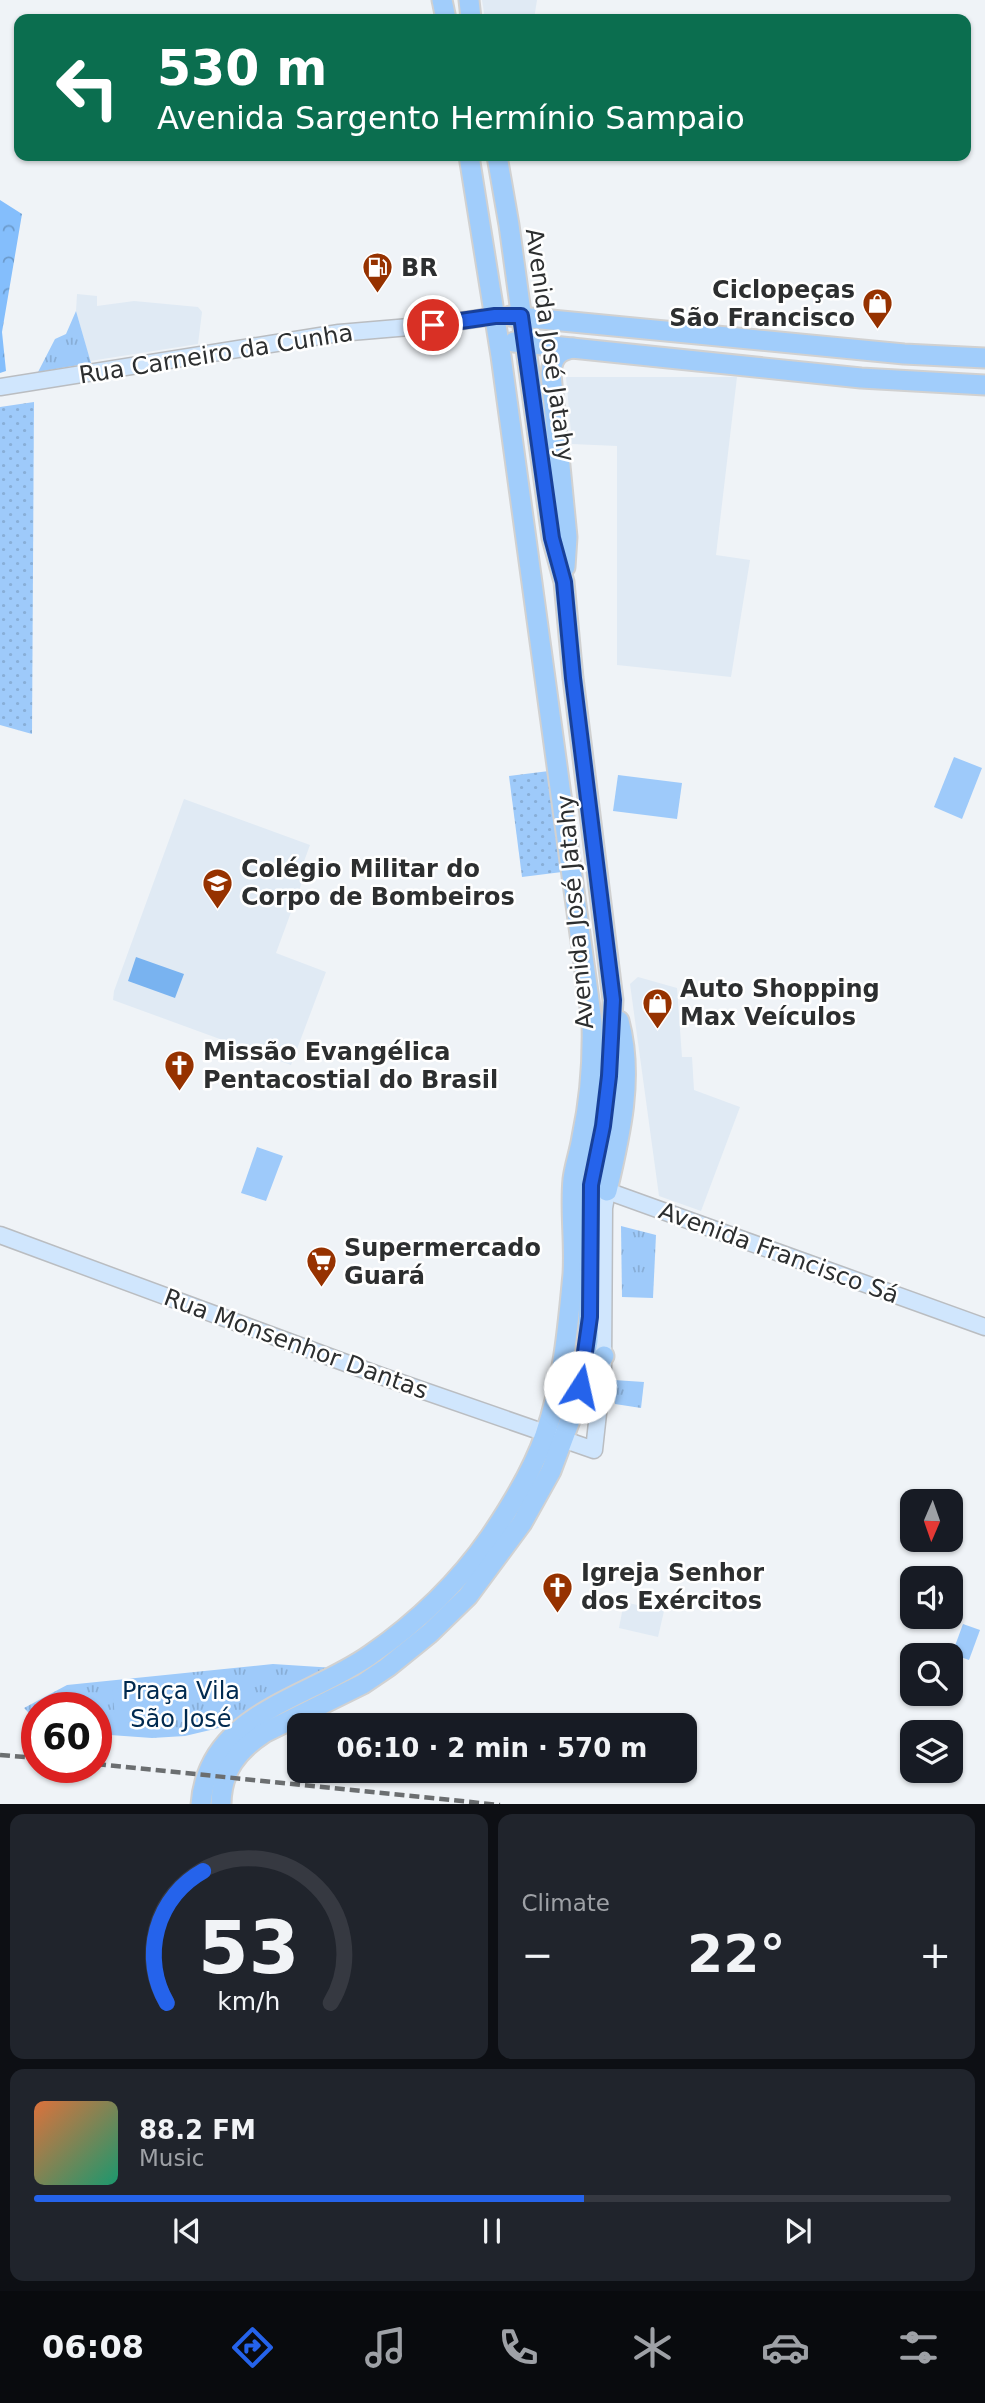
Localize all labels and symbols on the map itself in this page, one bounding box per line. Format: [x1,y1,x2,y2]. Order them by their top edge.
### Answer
street label: Avenida José Jatahy [520,226,580,464]
fuel station icon: BR [361,251,395,295]
place label: BR [401,254,438,282]
place label: Ciclopeças São Francisco [669,276,855,332]
shop icon: Ciclopeças São Francisco [861,287,895,331]
pin [403,295,463,355]
street label: Rua Carneiro da Cunha [77,319,355,389]
street label: Avenida José Jatahy [551,794,599,1030]
place label: Colégio Militar do Corpo de Bombeiros [241,855,515,911]
school or university icon: Colégio Militar do Corpo de Bombeiros [201,866,235,910]
place label: Auto Shopping Max Veículos [680,975,880,1031]
shop icon: Auto Shopping Max Veículos [640,986,674,1030]
place label: Missão Evangélica Pentacostial do Brasil [203,1038,498,1094]
church icon: Missão Evangélica Pentacostial do Brasil [163,1049,197,1093]
street label: Avenida Francisco Sá [655,1197,903,1309]
place label: Supermercado Guará [344,1234,541,1290]
supermarket icon: Supermercado Guará [304,1245,338,1289]
street label: Rua Monsenhor Dantas [160,1283,432,1405]
position arrow [543,1350,617,1424]
north arrow [900,1489,962,1552]
place label: Igreja Senhor dos Exércitos [581,1559,764,1615]
church icon: Igreja Senhor dos Exércitos [541,1570,575,1614]
park label: Praça Vila São José [122,1677,240,1733]
speed limit sign: 60 [21,1692,112,1783]

